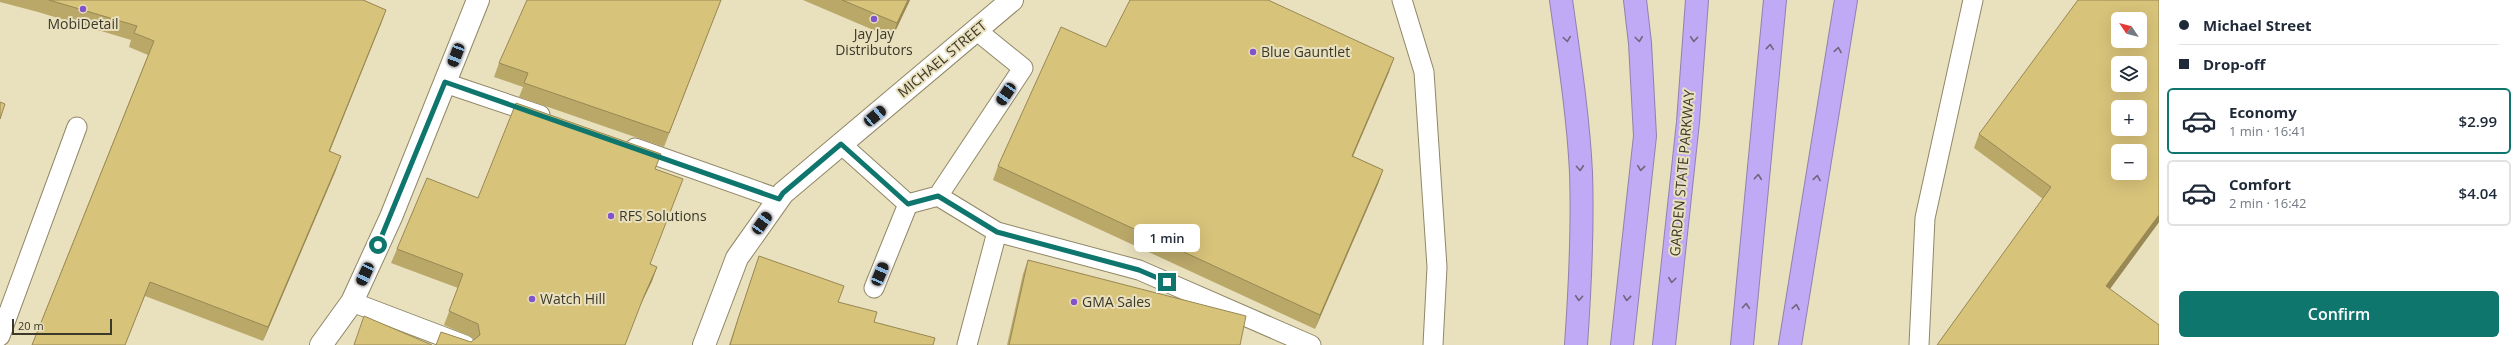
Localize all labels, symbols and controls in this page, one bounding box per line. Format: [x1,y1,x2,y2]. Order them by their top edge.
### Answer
marker: MobiDetail [78,4,88,14]
north arrow [2111,12,2147,48]
map controls [2111,12,2147,180]
place label: MobiDetail [48,14,118,33]
marker: Jay Jay Distributors [869,14,879,24]
text: Michael Street [2203,15,2312,35]
street label: MICHAEL STREET [893,16,990,101]
place label: Jay Jay Distributors [835,24,913,59]
one-way arrow [1562,36,1571,42]
one-way arrow [1635,36,1644,42]
one-way arrow [1690,36,1699,42]
car [446,42,466,68]
place label: Blue Gauntlet [1261,42,1350,61]
one-way arrow [1766,44,1775,50]
marker: Blue Gauntlet [1248,47,1258,57]
one-way arrow [1833,47,1842,53]
text: Drop-off [2203,54,2265,74]
button: layers [2111,56,2147,92]
car [994,81,1018,107]
street label: GARDEN STATE PARKWAY [1665,89,1698,257]
button: + [2111,100,2147,136]
text: Economy [2229,102,2297,122]
icon: car [2181,103,2217,139]
car [862,104,888,128]
text: $2.99 [2459,111,2497,131]
text: 1 min · 16:41 [2229,122,2306,140]
button: − [2111,144,2147,180]
one-way arrow [1576,165,1585,171]
one-way arrow [1637,165,1646,171]
one-way arrow [1753,174,1762,180]
text: Comfort [2229,174,2291,194]
one-way arrow [1812,175,1821,181]
icon: car [2181,175,2217,211]
text: $4.04 [2459,183,2497,203]
text: 2 min · 16:42 [2229,194,2306,212]
place label: RFS Solutions [619,206,707,225]
car [750,210,774,236]
marker: RFS Solutions [606,211,616,221]
callout: 1 min [1134,224,1200,252]
text: 1 min [1149,229,1185,247]
route start [369,236,387,254]
car [354,261,376,287]
car [870,261,890,287]
route end [1158,273,1176,291]
one-way arrow [1668,277,1677,283]
place label: Watch Hill [540,289,606,308]
button: Confirm [2179,291,2499,337]
place label: GMA Sales [1082,292,1151,311]
marker: Watch Hill [527,294,537,304]
one-way arrow [1575,295,1584,301]
one-way arrow [1623,295,1632,301]
marker: GMA Sales [1069,297,1079,307]
one-way arrow [1741,303,1750,309]
one-way arrow [1791,303,1800,310]
scale bar [12,317,112,336]
text: 20 m [18,318,44,333]

